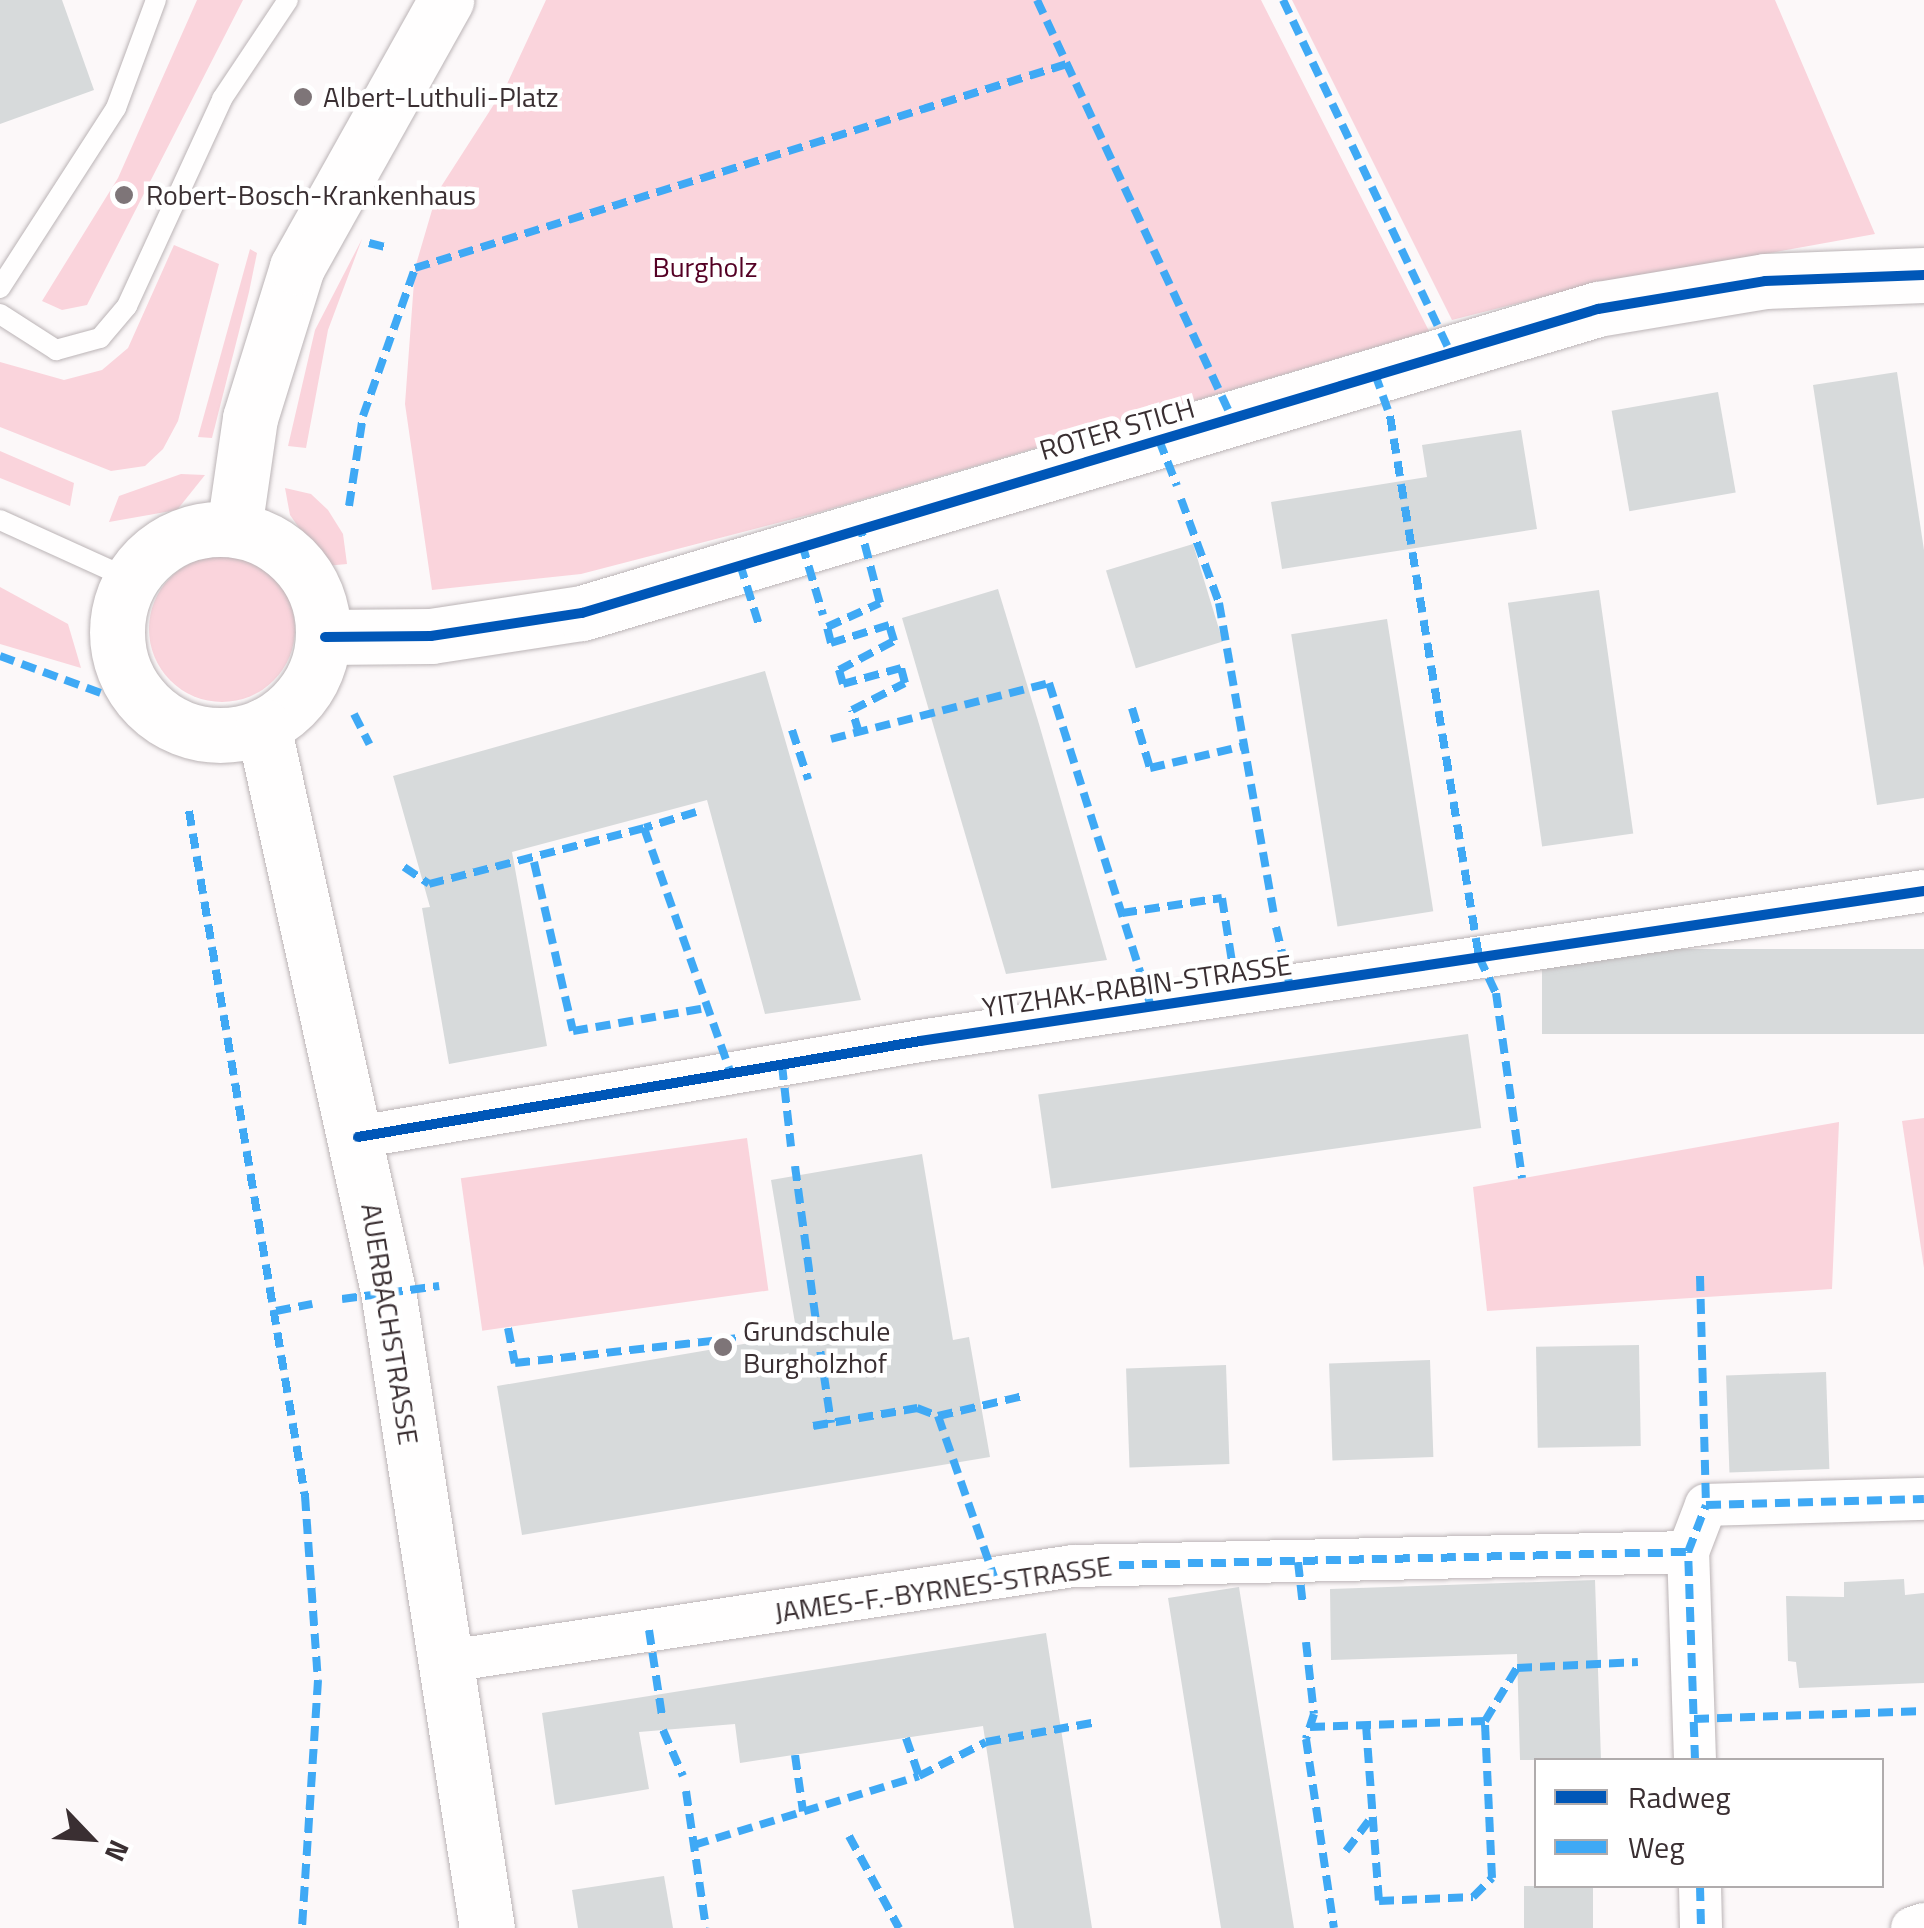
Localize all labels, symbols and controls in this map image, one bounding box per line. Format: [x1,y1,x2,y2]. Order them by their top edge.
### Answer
place label: Albert-Luthuli-Platz [323,80,559,114]
marker: Albert-Luthuli-Platz [292,86,314,108]
place label: Robert-Bosch-Krankenhaus [146,178,476,212]
marker: Robert-Bosch-Krankenhaus [111,182,137,208]
park label: Burgholz [652,250,758,284]
street label: ROTER STICH [1036,391,1198,467]
street label: YITZHAK-RABIN-STRASSE [980,948,1294,1024]
street label: AUERBACHSTRASSE [354,1201,426,1447]
place label: Grundschule Burgholzhof [743,1314,890,1380]
marker: Grundschule Burgholzhof [712,1336,734,1358]
street label: JAMES-F.-BYRNES-STRASSE [772,1549,1114,1629]
legend [1534,1758,1884,1888]
text: Radweg [1628,1774,1731,1820]
north arrow [40,1788,140,1888]
text: Weg [1628,1824,1685,1870]
text: N [94,1833,141,1869]

